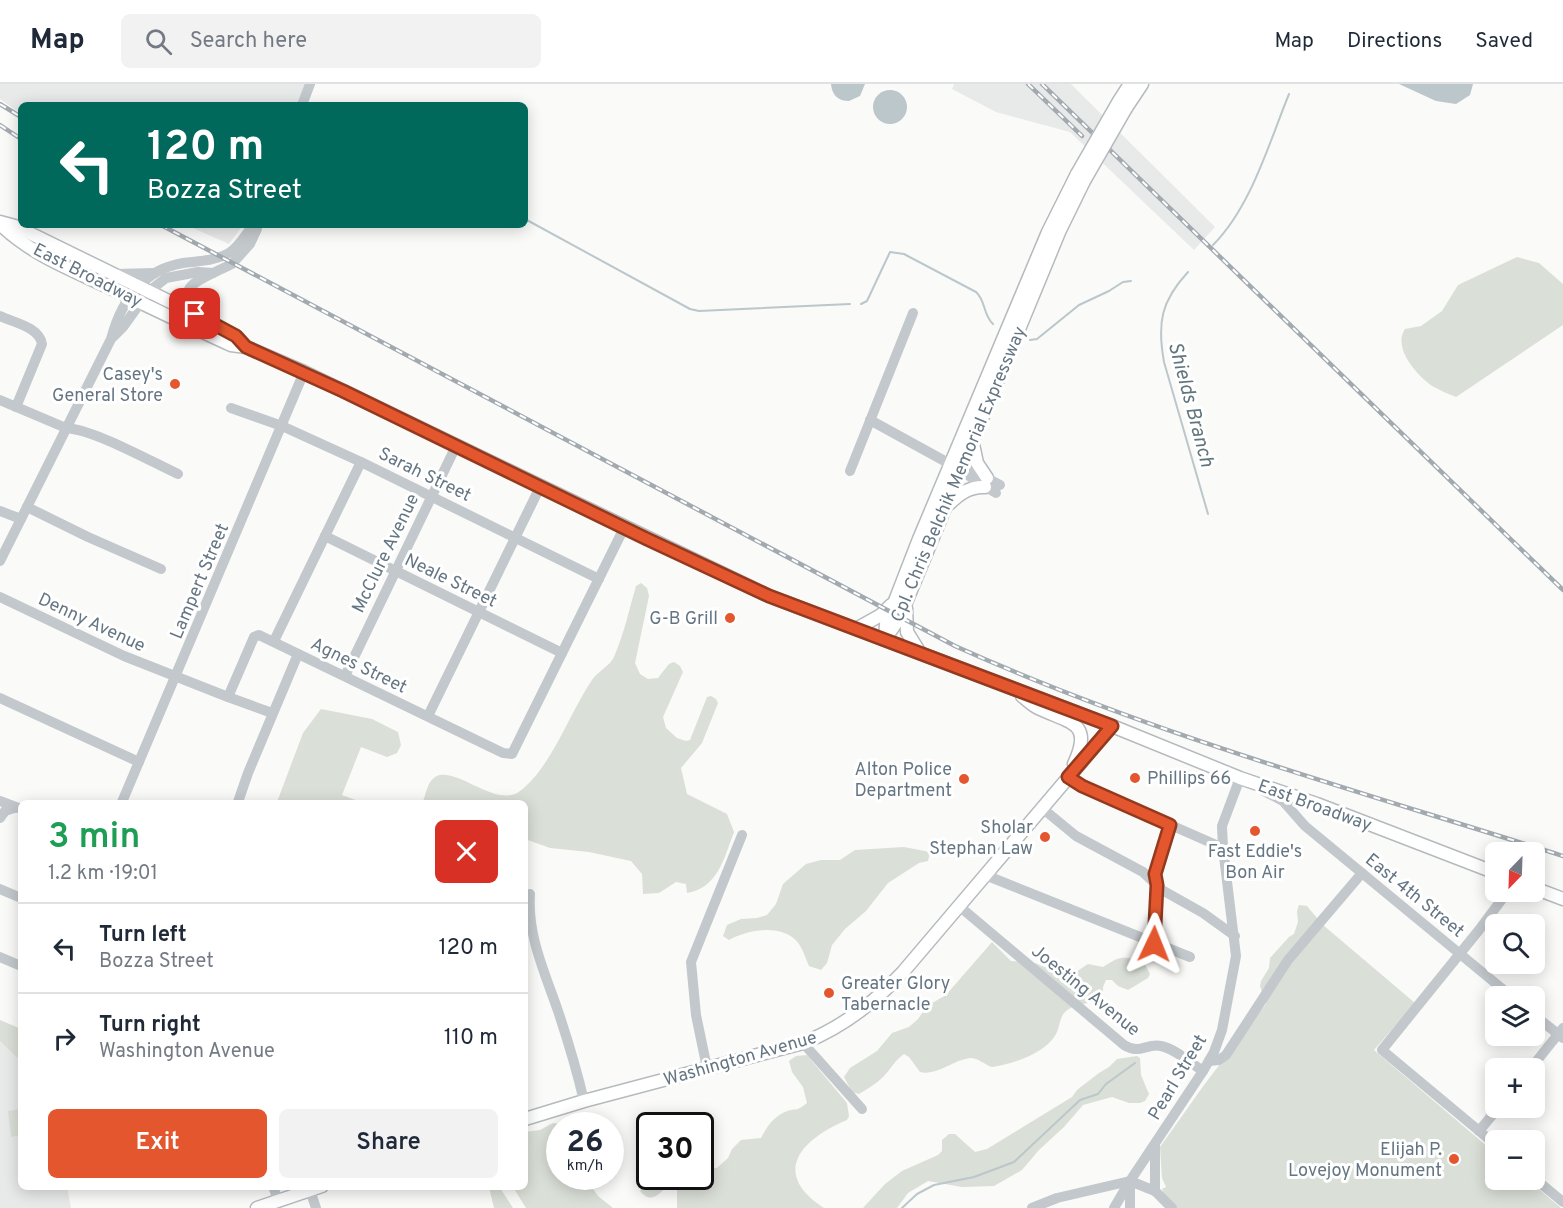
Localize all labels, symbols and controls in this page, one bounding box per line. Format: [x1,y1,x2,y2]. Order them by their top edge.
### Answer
search box [121,14,541,68]
text: Map [30,23,85,59]
icon: search [142,25,175,58]
text: Search here [190,28,307,55]
text: Map [1274,28,1314,55]
text: Directions [1347,28,1442,55]
text: Saved [1475,28,1533,55]
text: 120 m [147,122,264,175]
icon: left [48,126,126,204]
text: Bozza Street [147,174,302,208]
street label: East Broadway [29,239,146,314]
pin [169,288,220,339]
icon: arrive [178,297,211,330]
street label: Cpl. Chris Belchik Memorial Expressway [886,323,1032,626]
water label: Shields Branch [1161,339,1219,470]
place label: Casey's General Store [52,364,163,408]
marker: Casey's General Store [168,377,182,391]
street label: Sarah Street [374,443,475,508]
street label: McClure Avenue [348,490,425,617]
street label: Lampert Street [166,520,235,643]
street label: Neale Street [400,549,500,614]
street label: Denny Avenue [34,589,149,658]
place label: G-B Grill [649,608,718,631]
marker: G-B Grill [723,611,737,625]
street label: Agnes Street [306,633,410,700]
place label: Alton Police Department [855,759,952,803]
place label: Phillips 66 [1147,768,1231,791]
marker: Phillips 66 [1128,771,1142,785]
marker: Alton Police Department [957,772,971,786]
street label: East Broadway [1254,775,1375,838]
text: 3 min [48,815,140,861]
place label: Sholar Stephan Law [929,817,1033,861]
button: close [435,820,498,883]
marker: Fast Eddie's Bon Air [1248,824,1262,838]
marker: Sholar Stephan Law [1038,830,1052,844]
place label: Fast Eddie's Bon Air [1208,841,1302,885]
north arrow [1485,842,1545,902]
map controls [1485,842,1545,1190]
street label: East 4th Street [1360,849,1468,943]
text: 1.2 km · 19:01 [48,861,158,887]
position arrow [1122,912,1186,976]
button: search [1485,914,1545,974]
text: Turn left [99,922,187,949]
icon: left [48,932,81,965]
text: 120 m [438,935,498,962]
street label: Joesting Avenue [1026,940,1144,1042]
text: Bozza Street [99,949,214,975]
place label: Greater Glory Tabernacle [841,973,950,1017]
marker: Greater Glory Tabernacle [822,986,836,1000]
button: layers [1485,986,1545,1046]
text: Turn right [99,1012,201,1039]
icon: right [48,1022,81,1055]
text: 110 m [444,1025,498,1052]
street label: Washington Avenue [661,1027,820,1092]
street label: Pearl Street [1144,1031,1213,1125]
text: Washington Avenue [99,1039,275,1065]
button: + [1485,1058,1545,1118]
button: Exit [48,1109,267,1178]
button: Share [279,1109,498,1178]
speed limit sign: 30 [636,1112,714,1190]
text: 26 [567,1125,603,1162]
button: − [1485,1130,1545,1190]
place label: Elijah P. Lovejoy Monument [1288,1139,1442,1183]
marker: Elijah P. Lovejoy Monument [1447,1152,1461,1166]
text: km/h [567,1157,603,1176]

